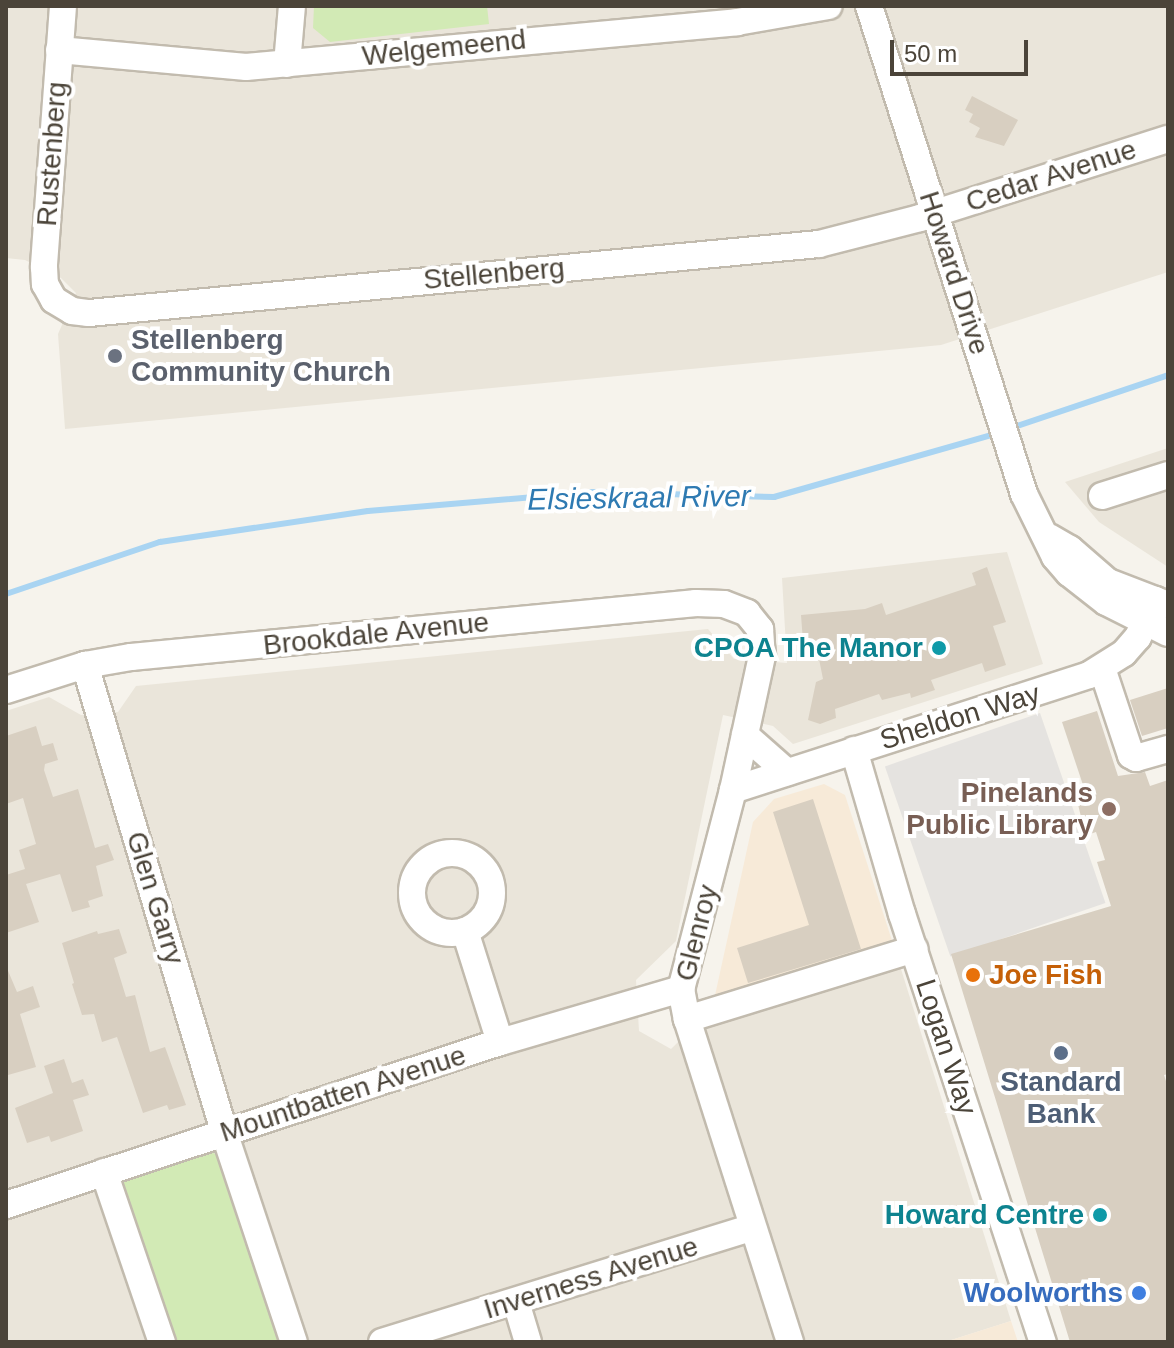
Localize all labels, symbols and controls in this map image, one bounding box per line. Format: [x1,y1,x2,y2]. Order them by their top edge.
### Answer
street label: Welgemeend [360,23,528,73]
scale bar [894,24,1032,74]
text: 50 m [904,40,957,67]
street label: Rustenberg [30,81,74,227]
street label: Cedar Avenue [961,132,1141,220]
street label: Howard Drive [912,187,996,359]
street label: Stellenberg [422,251,566,297]
place label: Stellenberg Community Church [131,323,391,389]
marker: Stellenberg Community Church [106,347,124,365]
water label: Elsieskraal River [527,478,751,518]
street label: Brookdale Avenue [261,605,491,663]
place label: CPOA The Manor [693,631,923,665]
marker: CPOA The Manor [930,639,948,657]
street label: Sheldon Way [876,677,1044,757]
place label: Pinelands Public Library [906,776,1093,842]
marker: Pinelands Public Library [1100,800,1118,818]
street label: Glen Garry [119,828,191,968]
street label: Glenroy [669,881,725,985]
place label: Joe Fish [989,958,1103,992]
marker: Joe Fish [964,966,982,984]
street label: Logan Way [908,975,984,1119]
street label: Mountbatten Avenue [215,1038,471,1150]
marker: Standard Bank [1052,1044,1070,1062]
place label: Standard Bank [1000,1065,1122,1131]
place label: Howard Centre [885,1198,1084,1232]
marker: Howard Centre [1091,1206,1109,1224]
street label: Inverness Avenue [479,1229,703,1327]
place label: Woolworths [963,1276,1123,1310]
marker: Woolworths [1130,1284,1148,1302]

